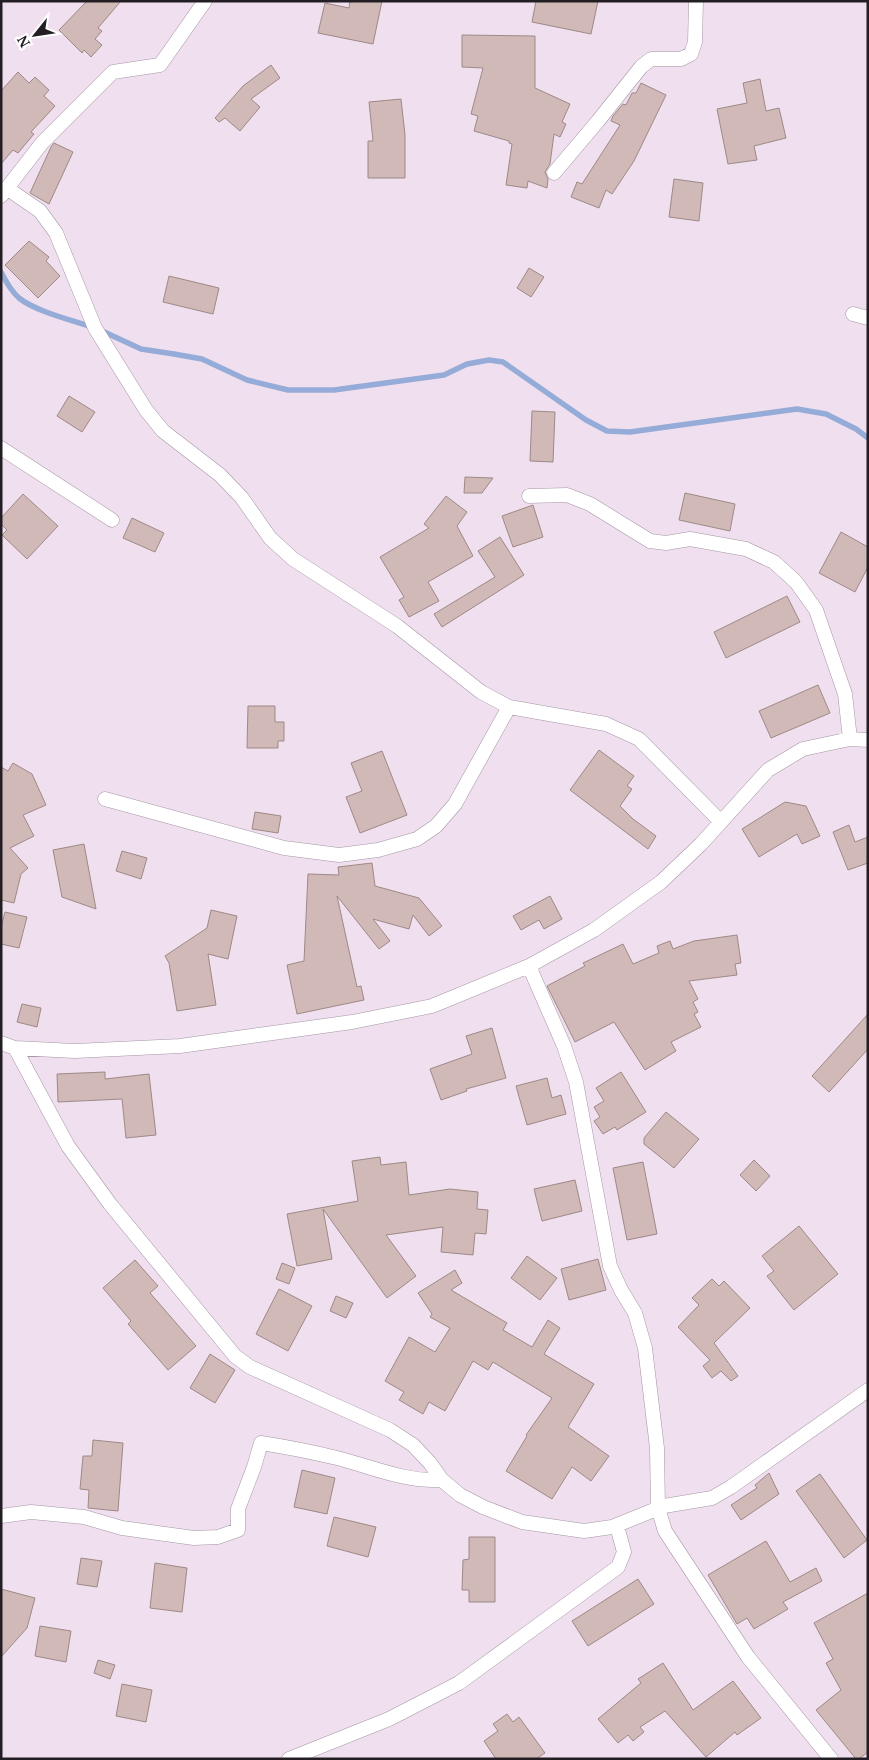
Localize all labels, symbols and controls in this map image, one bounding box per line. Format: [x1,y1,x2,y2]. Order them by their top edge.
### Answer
north arrow [10,10,60,60]
text: N [12,32,34,51]

